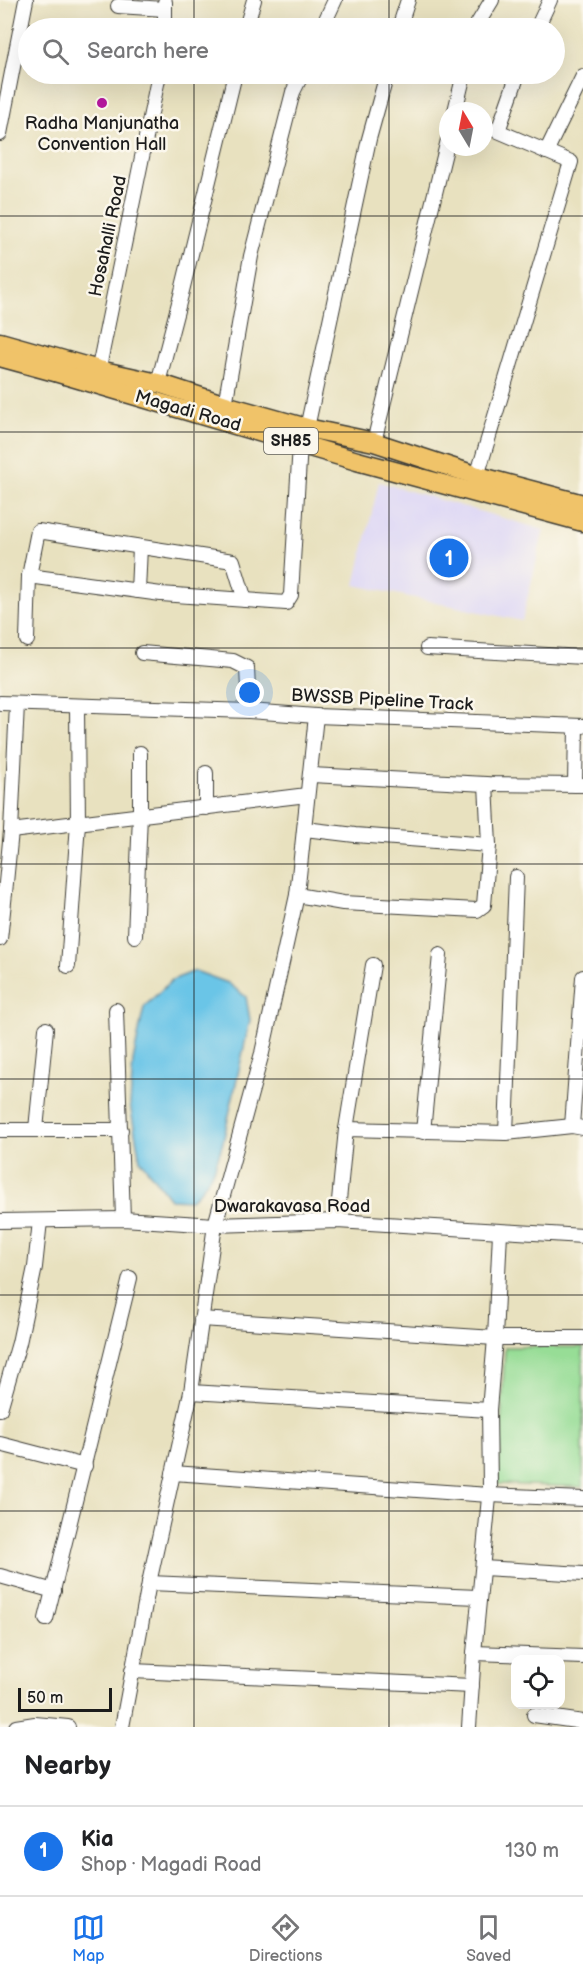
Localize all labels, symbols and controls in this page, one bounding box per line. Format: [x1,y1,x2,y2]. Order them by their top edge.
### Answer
search box [18,18,565,84]
icon: search [39,35,72,68]
text: Search here [87,38,209,65]
marker: Radha Manjunatha Convention Hall [95,96,109,110]
north arrow [439,102,493,156]
place label: Radha Manjunatha Convention Hall [25,113,179,155]
street label: Hosahalli Road [85,174,131,298]
street label: Magadi Road [133,386,243,436]
road number: SH85 [264,428,318,454]
pin: 1 [430,536,468,580]
your location [235,678,264,707]
street label: BWSSB Pipeline Track [290,685,474,715]
street label: Dwarakavasa Road [214,1196,370,1217]
map controls [511,1655,565,1709]
button: locate [511,1655,565,1709]
scale bar [18,1685,112,1712]
text: 50 m [27,1689,63,1708]
text: Nearby [24,1751,111,1782]
text: Kia [81,1826,114,1853]
text: 1 [39,1839,48,1863]
text: 130 m [505,1839,559,1863]
text: Shop · Magadi Road [81,1853,262,1877]
tab: Map [72,1911,105,1966]
tab: Directions [249,1911,322,1966]
tab: Saved [466,1911,511,1966]

